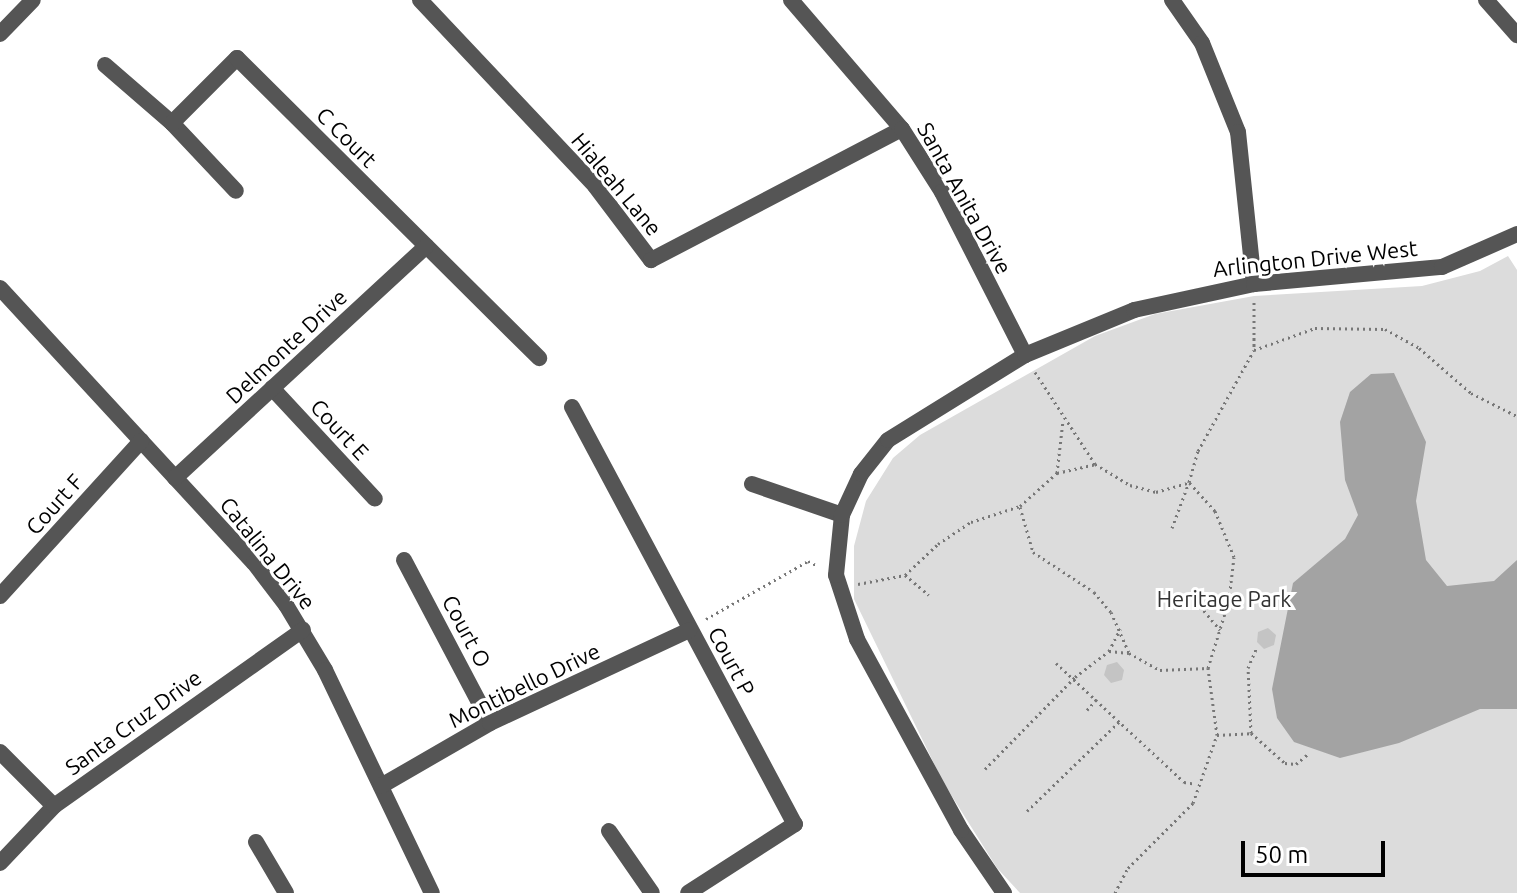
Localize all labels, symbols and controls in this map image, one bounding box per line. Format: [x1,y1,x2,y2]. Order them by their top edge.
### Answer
street label: C Court [311,101,383,173]
street label: Santa Anita Drive [912,117,1018,279]
street label: Hialeah Lane [566,127,668,241]
street label: Arlington Drive West [1211,234,1419,282]
street label: Delmonte Drive [220,283,352,409]
street label: Court E [305,393,375,465]
street label: Court F [20,468,88,540]
street label: Catalina Drive [215,492,321,614]
park label: Heritage Park [1157,586,1291,612]
street label: Court O [437,590,497,672]
street label: Court P [703,622,761,700]
street label: Montibello Drive [444,637,604,733]
street label: Santa Cruz Drive [60,664,206,780]
scale bar [1245,825,1389,875]
text: 50 m [1255,841,1308,868]

